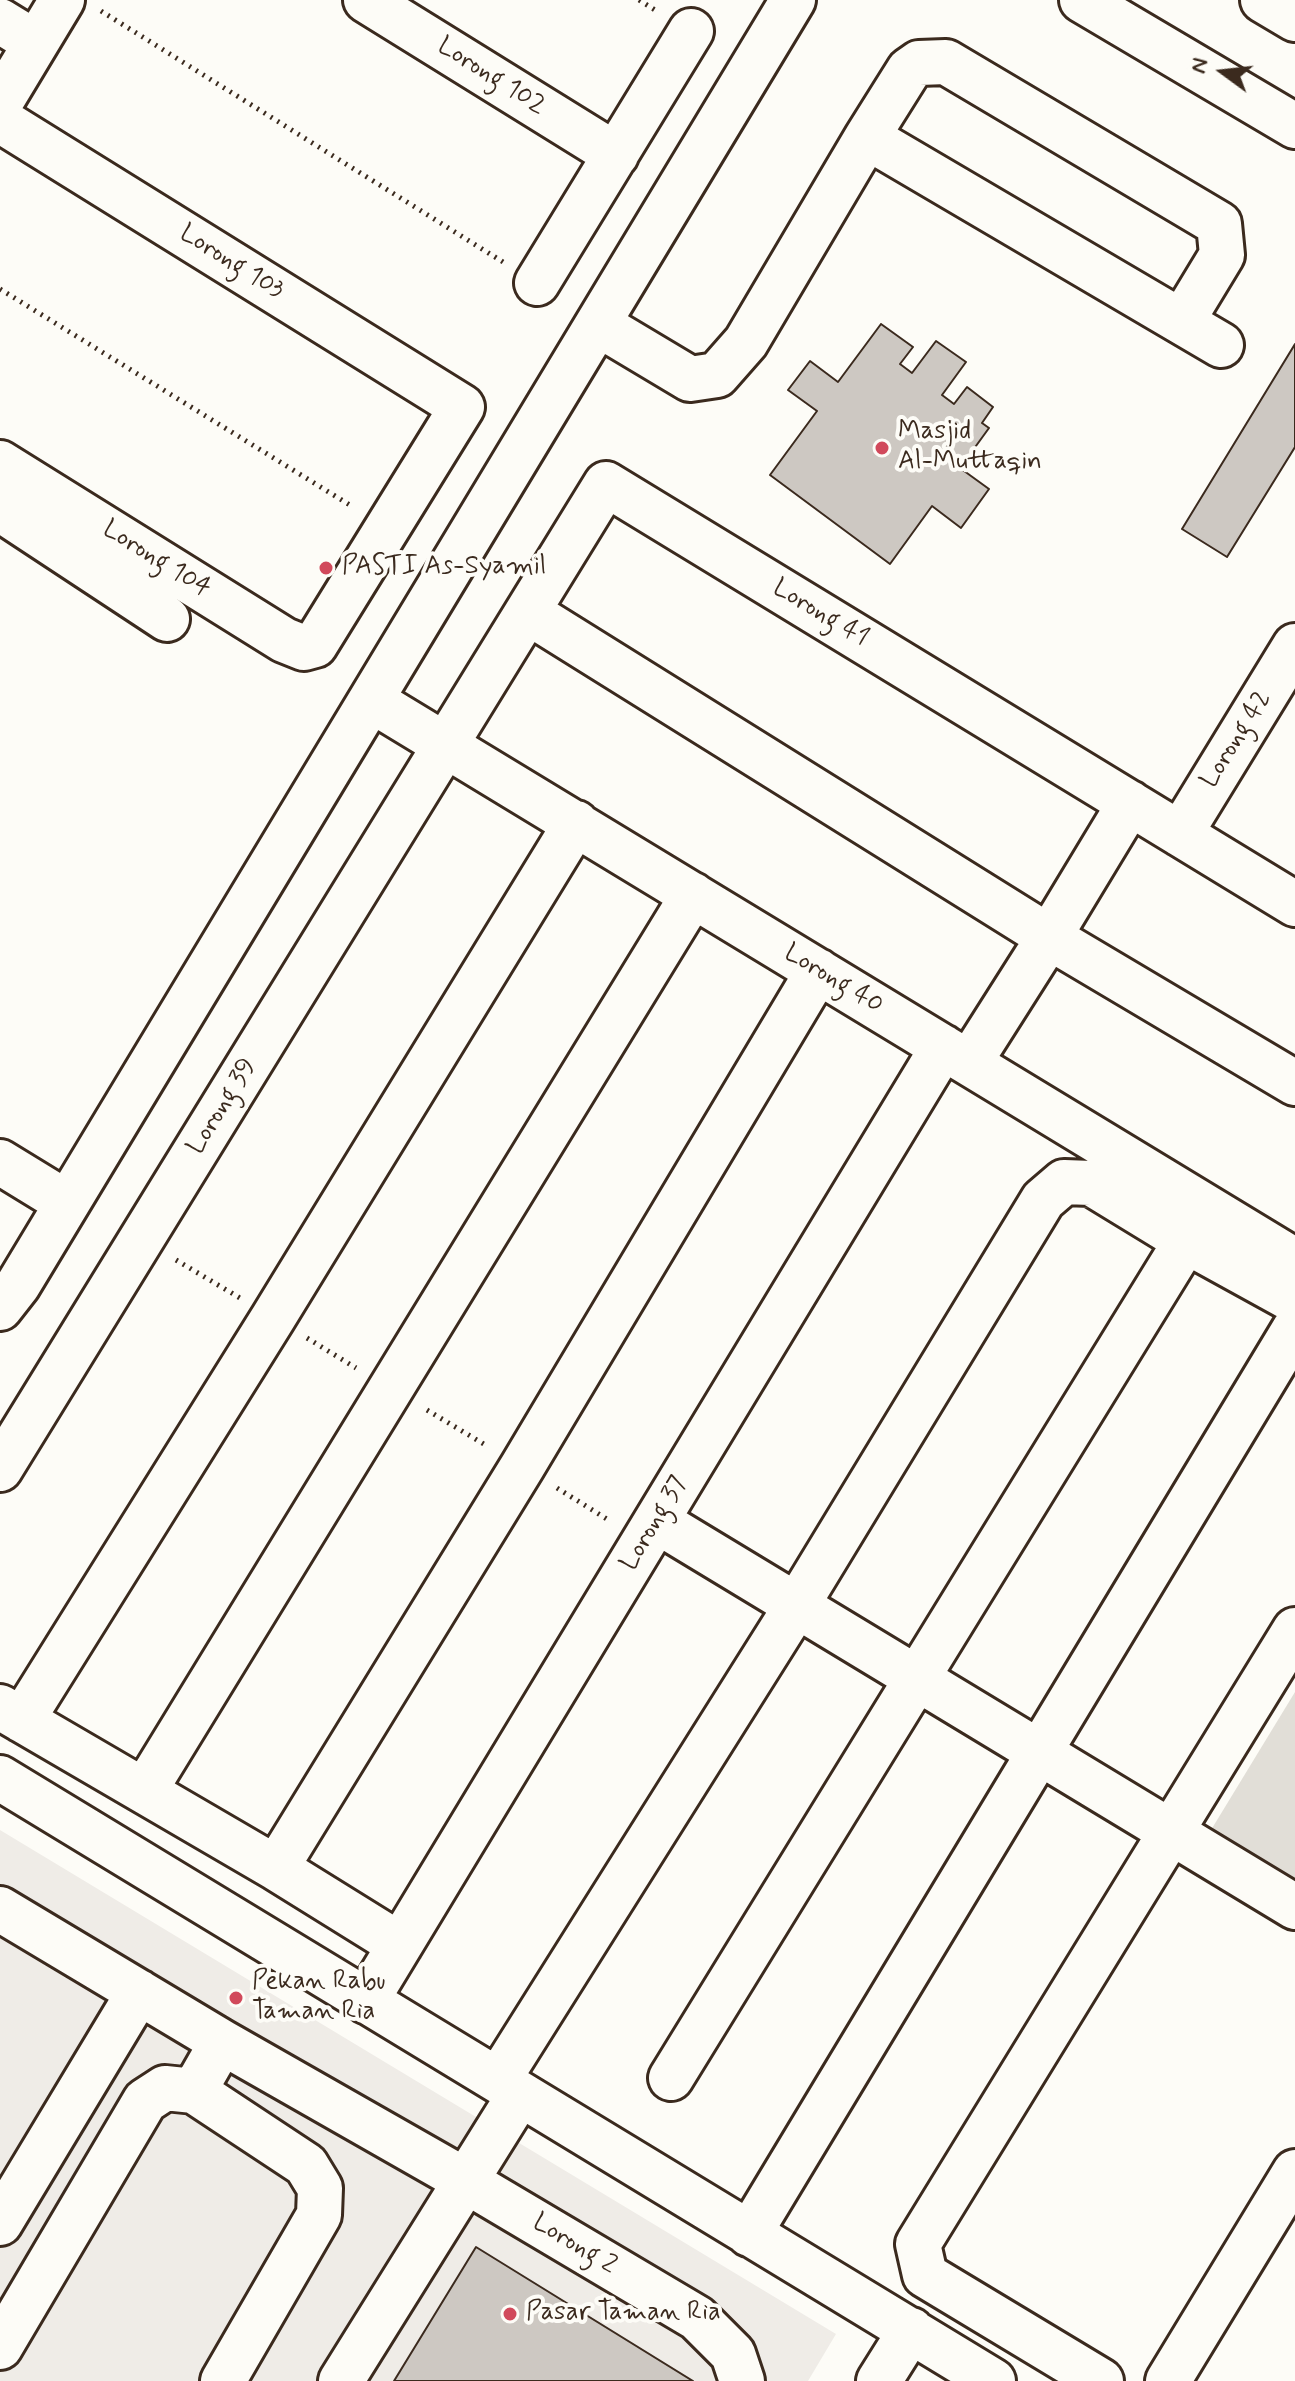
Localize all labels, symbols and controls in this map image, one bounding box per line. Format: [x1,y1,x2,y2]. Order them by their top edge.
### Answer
street label: Lorong 102 [431,31,551,123]
north arrow [1183,32,1263,112]
text: N [1184,55,1215,76]
street label: Lorong 103 [173,219,289,307]
place label: Masjid Al-Muttaqin [898,417,1042,478]
marker: Masjid Al-Muttaqin [873,439,891,457]
street label: Lorong 104 [96,514,216,606]
place label: PASTI As-Syamil [342,552,546,584]
marker: PASTI As-Syamil [317,559,335,577]
street label: Lorong 41 [766,573,874,655]
street label: Lorong 42 [1195,686,1279,794]
street label: Lorong 40 [778,938,888,1022]
street label: Lorong 39 [181,1053,265,1161]
street label: Lorong 37 [615,1471,695,1577]
place label: Pekan Rabu Taman Ria [252,1967,386,2028]
marker: Pekan Rabu Taman Ria [227,1989,245,2007]
street label: Lorong 2 [526,2208,622,2282]
place label: Pasar Taman Ria [526,2298,721,2330]
marker: Pasar Taman Ria [501,2305,519,2323]

